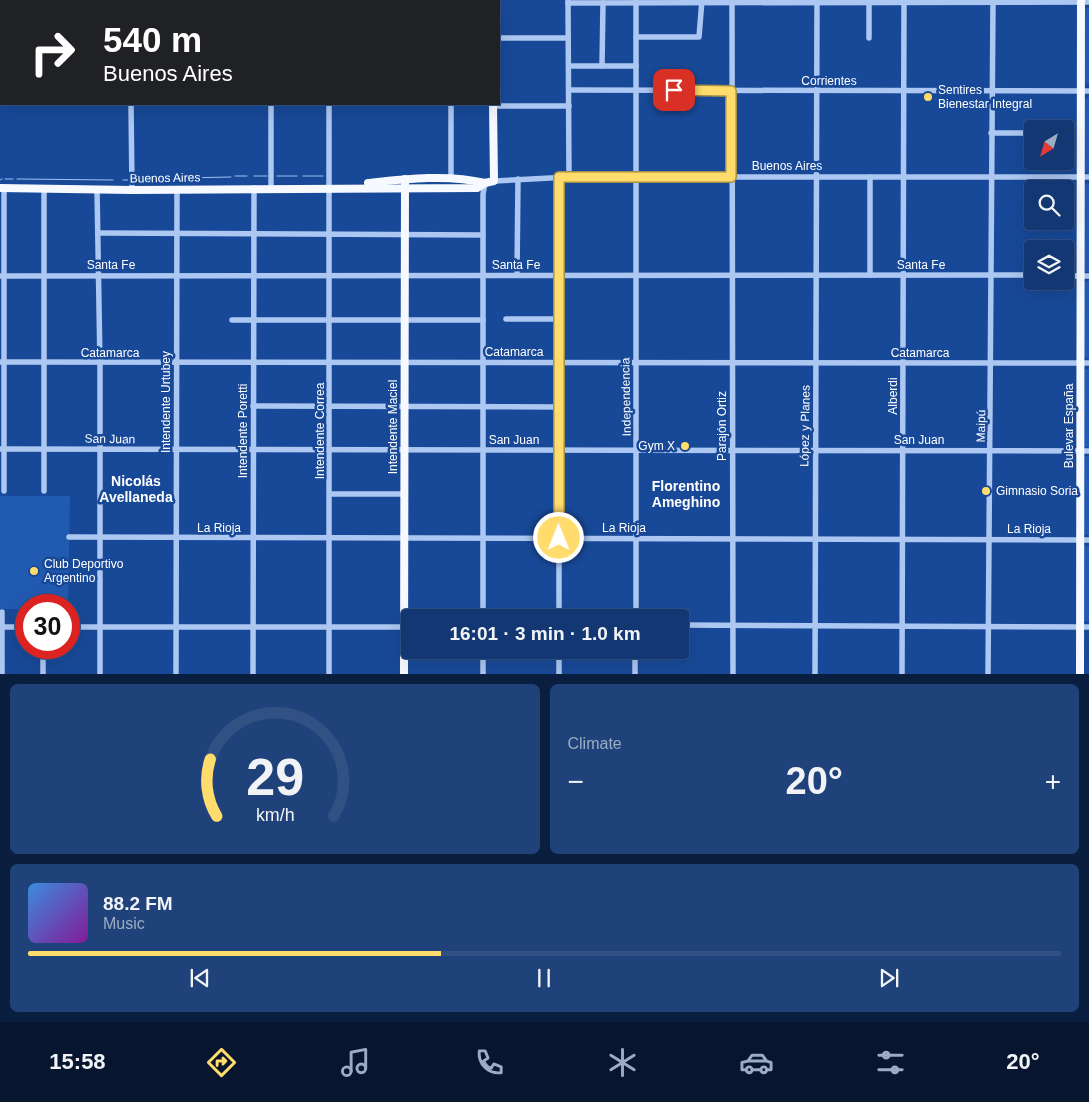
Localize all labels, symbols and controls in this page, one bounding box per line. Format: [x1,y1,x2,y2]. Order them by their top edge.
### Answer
icon: right [20,20,85,85]
text: 540 m [103,20,202,59]
text: Buenos Aires [103,61,233,86]
pin [653,69,695,111]
street label: Corrientes [801,74,857,88]
icon: arrive [660,76,688,104]
place label: Sentires Bienestar Integral [938,83,1032,111]
marker: Sentires Bienestar Integral [922,91,934,103]
north arrow [1024,120,1074,170]
map controls [1024,120,1074,290]
street label: Buenos Aires [752,159,822,173]
street label: Buenos Aires [130,170,200,186]
button: search [1024,180,1074,230]
button: layers [1024,240,1074,290]
street label: Santa Fe [87,258,136,272]
street label: Santa Fe [492,258,541,272]
street label: Santa Fe [897,258,946,272]
street label: Catamarca [485,345,544,359]
street label: Catamarca [81,346,140,360]
street label: Catamarca [891,346,950,360]
street label: Intendente Urtubey [159,351,173,453]
street label: Independencia [618,357,634,436]
street label: Alberdi [886,377,900,415]
street label: Intendente Maciel [386,380,400,474]
street label: Intendente Correa [313,382,327,479]
street label: Bulevar España [1062,383,1076,468]
street label: Intendente Poretti [236,384,250,478]
street label: López y Planes [797,385,813,467]
street label: Parajón Ortiz [715,391,729,461]
street label: Maipú [974,410,988,442]
street label: San Juan [85,432,135,446]
street label: San Juan [489,433,539,447]
street label: San Juan [894,433,944,447]
place label: Gym X [638,439,675,453]
marker: Gym X [679,440,691,452]
district label: Nicolás Avellaneda [99,473,173,505]
district label: Florentino Ameghino [652,478,720,510]
place label: Gimnasio Soria [996,484,1078,498]
marker: Gimnasio Soria [980,485,992,497]
position arrow [532,511,584,563]
street label: La Rioja [197,521,241,535]
street label: La Rioja [602,521,646,535]
street label: La Rioja [1007,522,1051,536]
place label: Club Deportivo Argentino [44,557,124,585]
marker: Club Deportivo Argentino [28,565,40,577]
speed limit sign: 30 [15,594,80,659]
text: 16:01 · 3 min · 1.0 km [449,623,641,644]
text: Climate [568,735,622,752]
text: 29 [246,748,304,806]
text: 20° [786,760,843,802]
text: − [568,766,584,797]
text: + [1045,766,1061,797]
text: km/h [255,805,294,825]
text: 88.2 FM [103,893,173,914]
text: Music [103,915,145,932]
icon: previous [186,964,214,992]
icon: pause [530,964,558,992]
icon: next [875,964,903,992]
icon: directions [204,1045,239,1080]
icon: music [338,1045,373,1080]
icon: phone [472,1045,507,1080]
icon: climate [605,1045,640,1080]
icon: car [739,1045,774,1080]
icon: filters [873,1045,908,1080]
text: 15:58 [49,1049,106,1074]
text: 20° [1006,1049,1040,1074]

